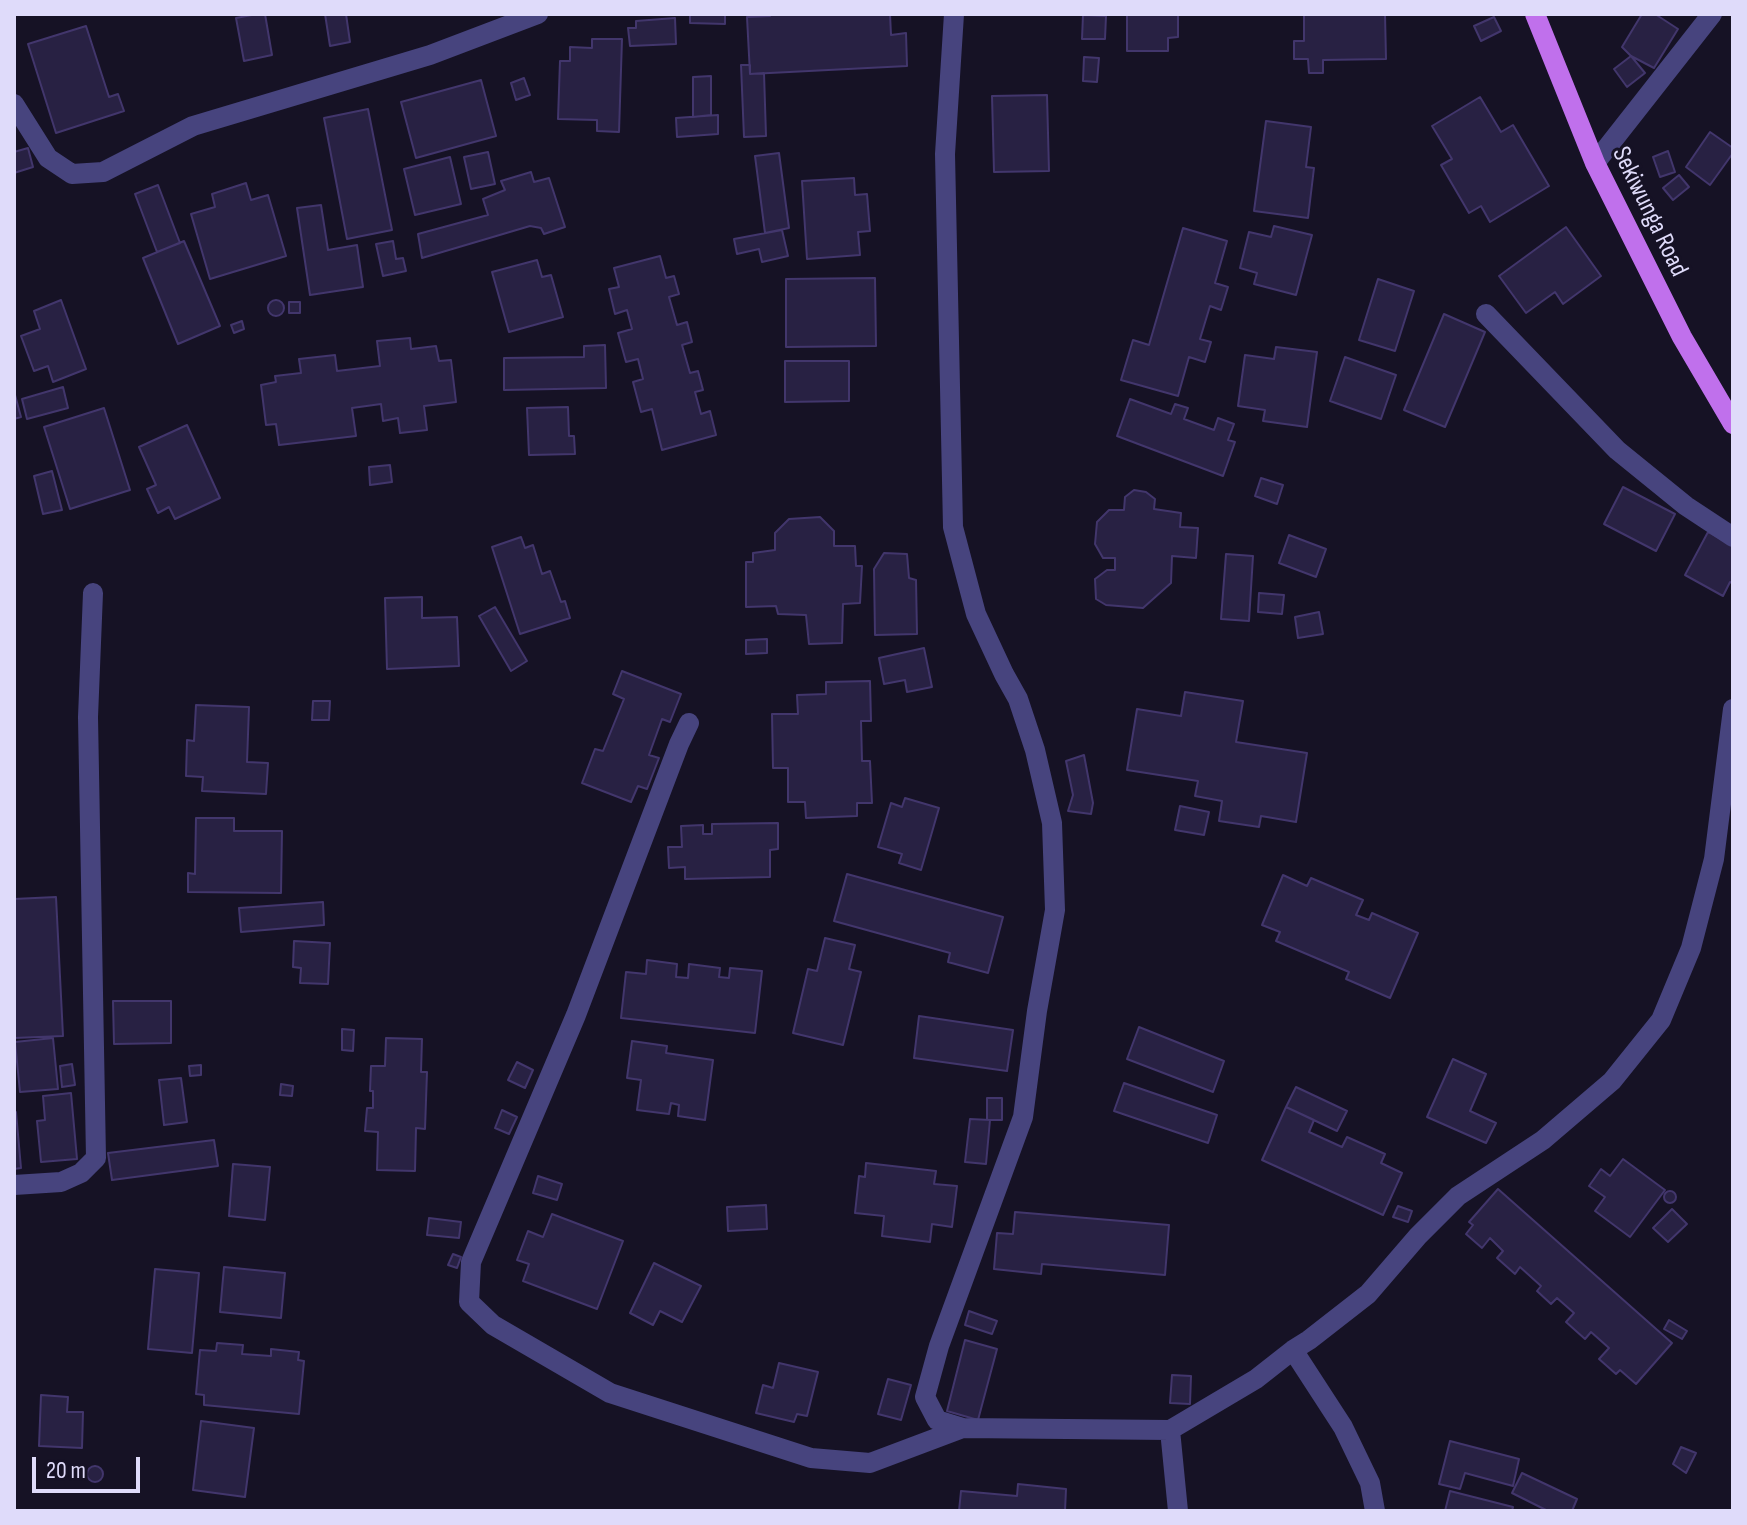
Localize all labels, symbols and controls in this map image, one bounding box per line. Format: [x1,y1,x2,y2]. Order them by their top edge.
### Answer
street label: Sekiwunga Road [1604,142,1694,282]
scale bar [36,1441,144,1491]
text: 20 m [46,1456,86,1485]

